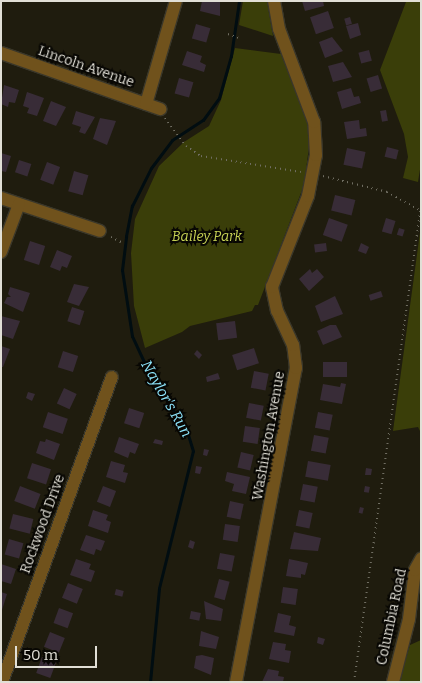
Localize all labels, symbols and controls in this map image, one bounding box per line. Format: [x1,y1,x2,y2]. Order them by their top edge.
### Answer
street label: Lincoln Avenue [36,43,136,91]
park label: Bailey Park [172,229,242,245]
water label: Naylor's Run [137,357,195,441]
street label: Washington Avenue [249,370,289,502]
street label: Rockwood Drive [17,472,69,576]
street label: Columbia Road [374,567,410,667]
scale bar [18,636,100,668]
text: 50 m [23,646,58,664]

